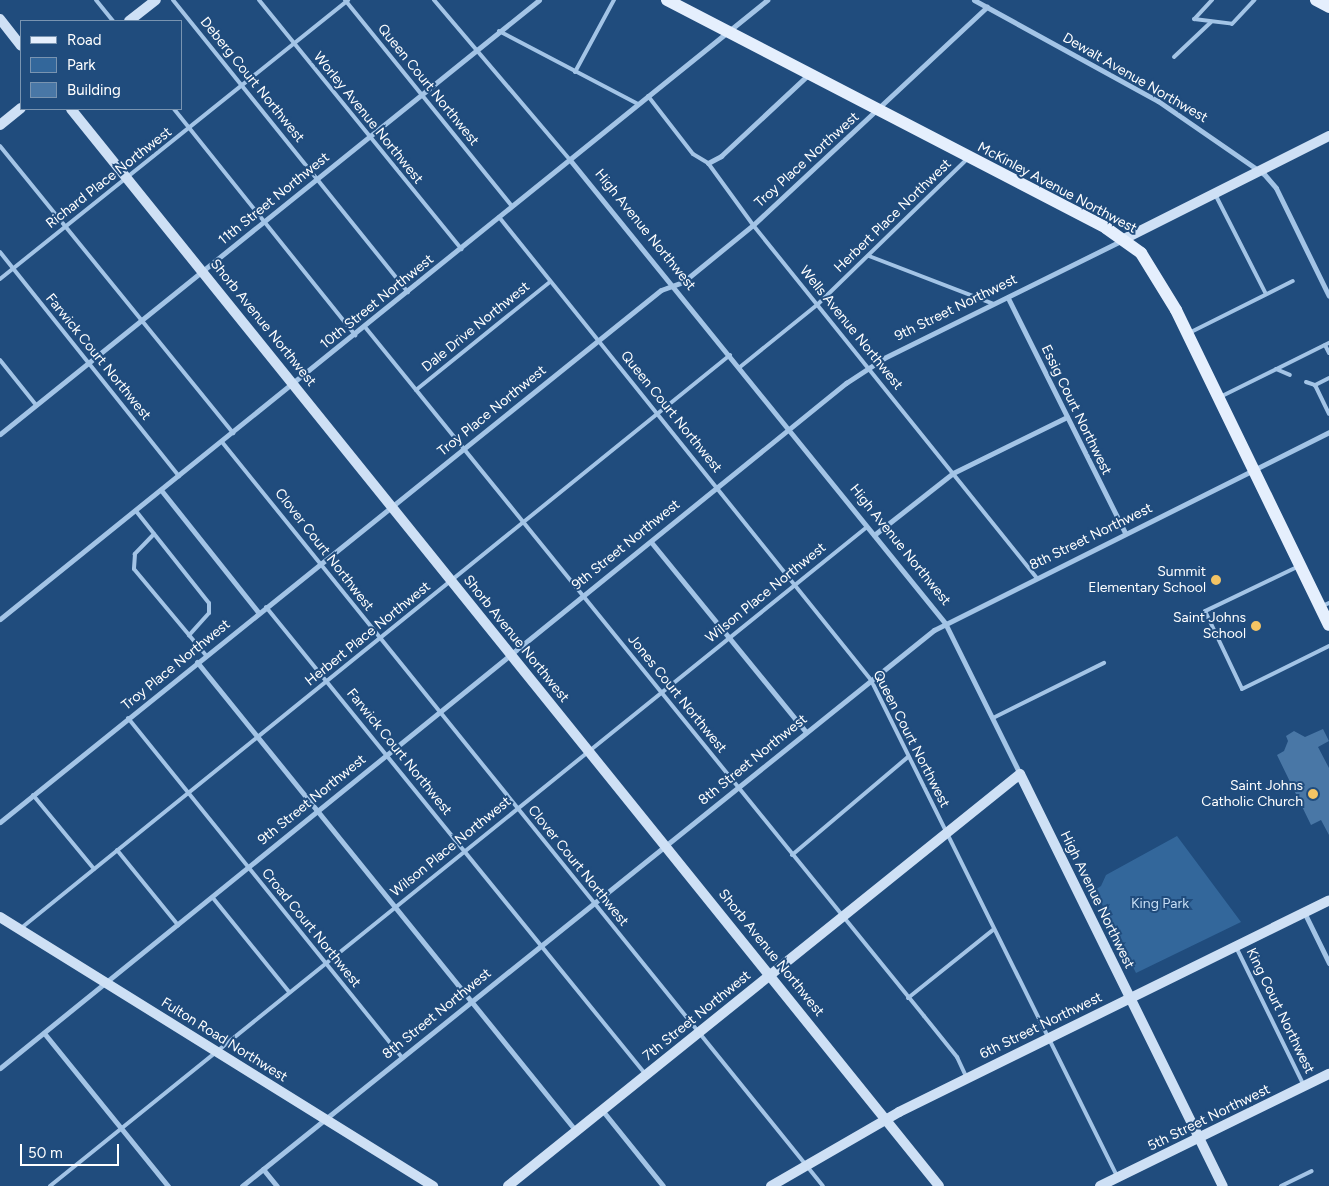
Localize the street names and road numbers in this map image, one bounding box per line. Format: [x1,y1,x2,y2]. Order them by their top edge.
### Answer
street label: Deberg Court Northwest [196,14,308,146]
street label: Queen Court Northwest [374,21,482,149]
street label: Dewalt Avenue Northwest [1060,30,1210,126]
street label: Worley Avenue Northwest [310,49,426,187]
street label: Troy Place Northwest [751,109,863,211]
street label: Richard Place Northwest [43,124,175,232]
street label: McKinley Avenue Northwest [974,139,1140,237]
street label: 11th Street Northwest [215,149,333,249]
street label: Herbert Place Northwest [831,156,955,276]
street label: High Avenue Northwest [591,166,699,294]
street label: 10th Street Northwest [317,251,437,353]
street label: Shorb Avenue Northwest [207,256,319,390]
street label: Wells Avenue Northwest [796,263,906,393]
street label: 9th Street Northwest [892,271,1020,345]
street label: Dale Drive Northwest [419,278,533,376]
street label: Farwick Court Northwest [42,290,154,424]
street label: Essig Court Northwest [1037,342,1115,478]
street label: Queen Court Northwest [617,348,725,476]
street label: Troy Place Northwest [434,362,550,460]
street label: High Avenue Northwest [846,481,954,609]
street label: Clover Court Northwest [271,486,377,614]
street label: 9th Street Northwest [569,496,683,594]
street label: 8th Street Northwest [1027,500,1155,574]
street label: Wilson Place Northwest [703,539,829,647]
street label: Shorb Avenue Northwest [460,572,572,706]
street label: Herbert Place Northwest [302,578,434,690]
street label: Troy Place Northwest [118,616,234,714]
street label: Jones Court Northwest [624,632,730,756]
street label: Queen Court Northwest [869,668,953,810]
street label: Farwick Court Northwest [343,685,455,819]
street label: 8th Street Northwest [695,711,811,809]
street label: 9th Street Northwest [255,751,369,849]
street label: Wilson Place Northwest [388,793,514,901]
street label: Clover Court Northwest [524,802,632,930]
street label: High Avenue Northwest [1056,828,1138,972]
street label: Croad Court Northwest [258,865,364,991]
street label: Shorb Avenue Northwest [715,886,827,1020]
street label: King Court Northwest [1242,945,1318,1077]
street label: 8th Street Northwest [379,965,495,1063]
street label: 7th Street Northwest [640,967,754,1065]
street label: 6th Street Northwest [977,989,1105,1063]
street label: Fulton Road Northwest [158,994,290,1086]
street label: 5th Street Northwest [1145,1081,1273,1155]

